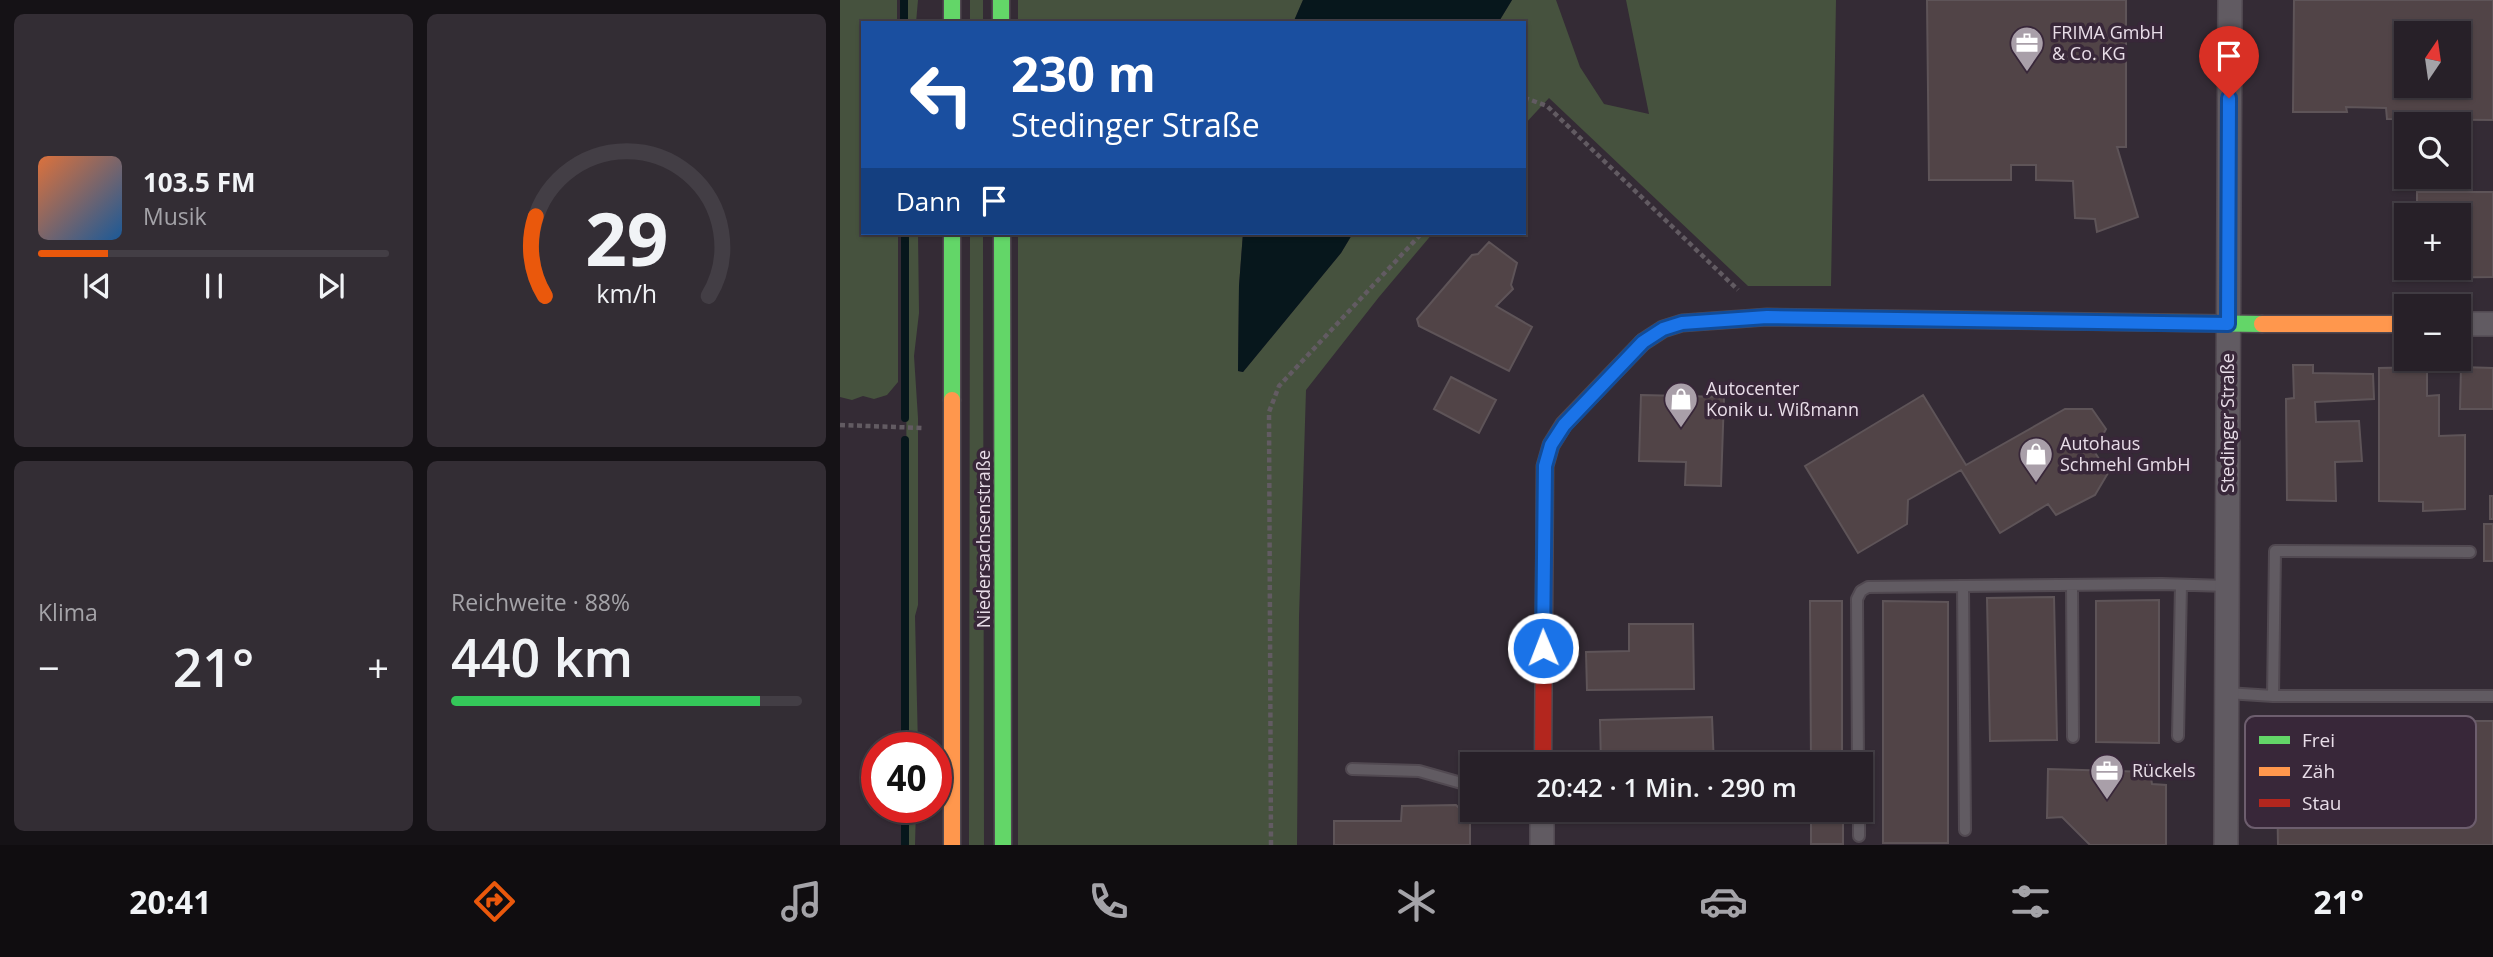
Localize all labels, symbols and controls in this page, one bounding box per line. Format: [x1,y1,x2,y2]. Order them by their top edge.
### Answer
place label: FRIMA GmbH & Co. KG [2052,20,2164,65]
north arrow [2394,21,2471,98]
map controls [2394,21,2471,371]
office icon: FRIMA GmbH & Co. KG [2008,24,2046,73]
pin [2199,26,2259,98]
icon: arrive [2210,37,2248,75]
text: 230 m [1011,40,1156,106]
icon: left [896,49,987,140]
text: Stedinger Straße [1011,103,1260,146]
button: search [2394,112,2471,189]
text: 103.5 FM [143,164,255,200]
icon: arrive [975,182,1013,220]
text: Dann [896,183,961,219]
text: 29 [585,189,668,288]
text: Musik [143,200,207,232]
button: + [2394,203,2471,280]
icon: previous [78,267,116,305]
icon: pause [195,267,233,305]
icon: next [312,267,350,305]
text: km/h [596,276,657,310]
button: − [2394,294,2471,371]
street label: Stedinger Straße [2215,353,2239,493]
place label: Autocenter Konik u. Wißmann [1706,376,1859,421]
shop icon: Autocenter Konik u. Wißmann [1662,380,1700,429]
place label: Autohaus Schmehl GmbH [2060,431,2191,476]
shop icon: Autohaus Schmehl GmbH [2017,435,2055,484]
street label: Niedersachsenstraße [971,450,995,628]
text: Reichweite · 88% [451,586,630,618]
text: Klima [38,596,98,628]
position arrow [1506,611,1580,685]
text: 440 km [451,621,633,692]
text: 21° [173,631,254,702]
text: − [38,641,60,693]
text: + [367,641,389,693]
legend [2245,716,2476,828]
text: Frei [2302,727,2335,753]
speed limit sign: 40 [861,732,952,823]
office icon: Rückels [2088,752,2126,801]
place label: Rückels [2132,758,2195,782]
text: Zäh [2302,758,2335,784]
text: 20:42 · 1 Min. · 290 m [1536,769,1797,805]
text: Stau [2302,790,2341,816]
icon: directions [470,877,519,926]
icon: music [777,877,826,926]
icon: phone [1084,877,1133,926]
icon: climate [1392,877,1441,926]
icon: car [1699,877,1748,926]
icon: filters [2006,877,2055,926]
text: 20:41 [129,880,211,923]
text: 21° [2314,880,2364,923]

